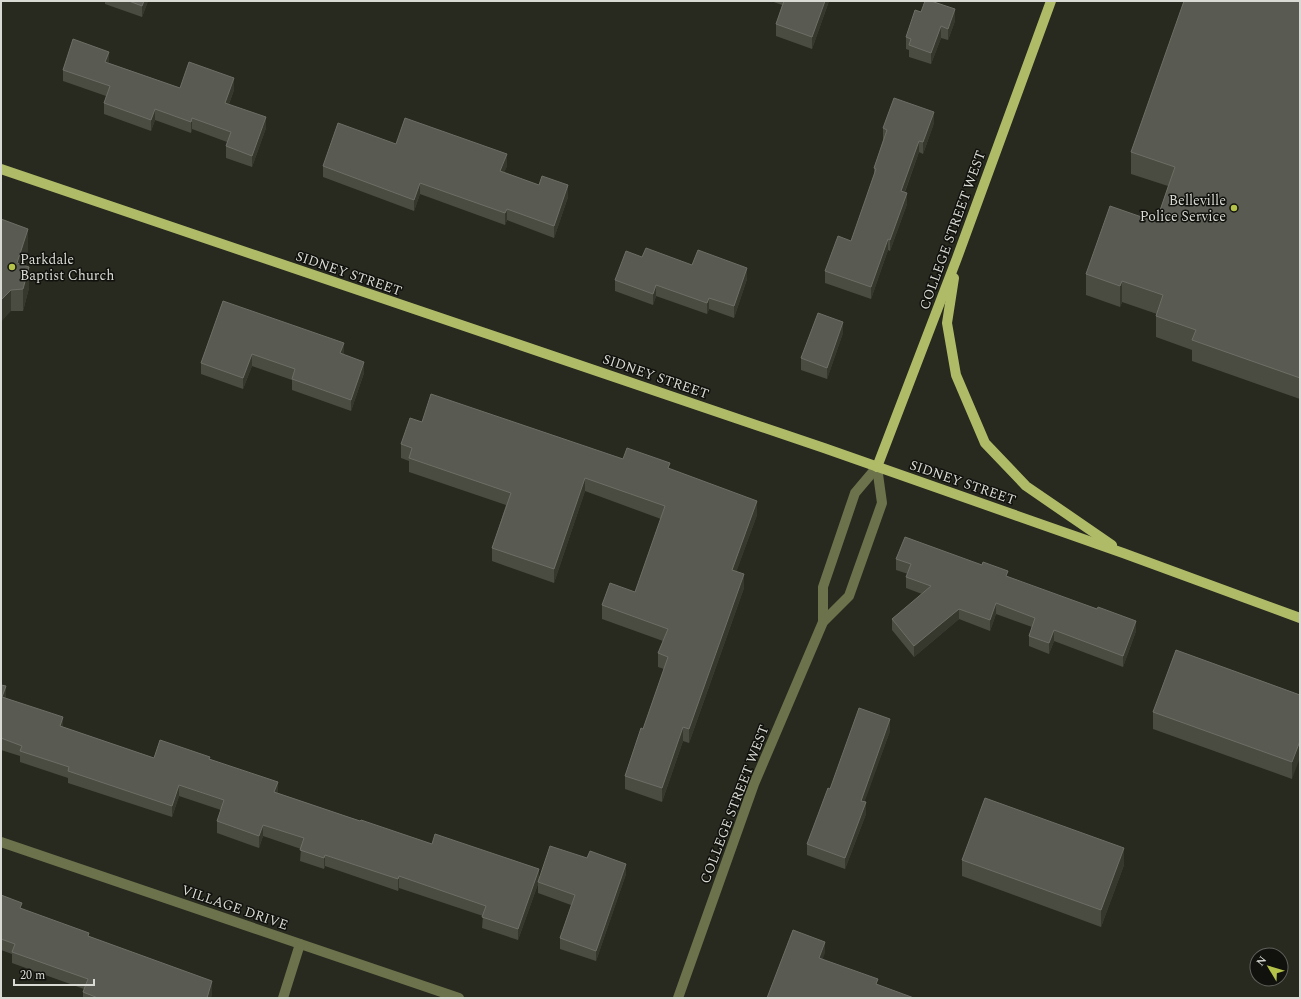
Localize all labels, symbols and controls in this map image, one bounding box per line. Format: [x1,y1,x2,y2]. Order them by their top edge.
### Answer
street label: COLLEGE STREET WEST [914,147,991,313]
place label: Belleville Police Service [1140,190,1226,227]
marker: Belleville Police Service [1229,203,1239,213]
street label: SIDNEY STREET [293,245,405,301]
place label: Parkdale Baptist Church [20,249,114,286]
marker: Parkdale Baptist Church [7,262,17,272]
street label: SIDNEY STREET [600,348,712,404]
street label: SIDNEY STREET [907,454,1019,510]
street label: COLLEGE STREET WEST [694,722,774,887]
street label: VILLAGE DRIVE [179,879,291,936]
north arrow [1249,947,1289,987]
text: N [1252,952,1271,970]
scale bar [14,961,94,987]
text: 20 m [20,966,45,985]

